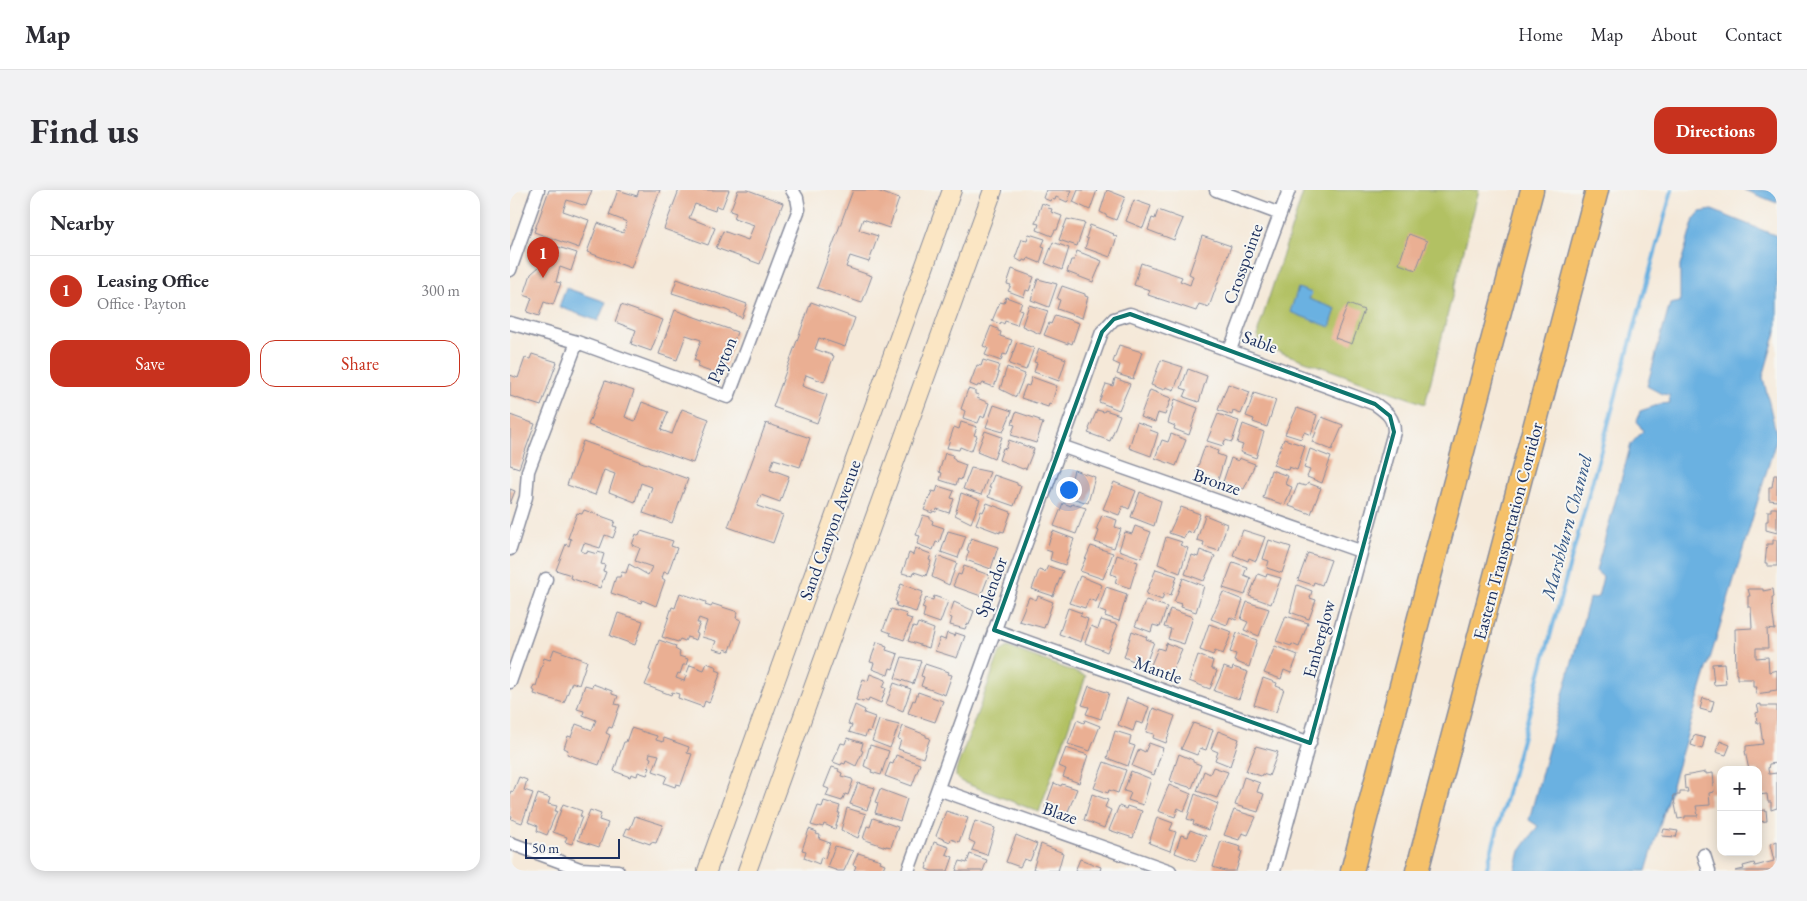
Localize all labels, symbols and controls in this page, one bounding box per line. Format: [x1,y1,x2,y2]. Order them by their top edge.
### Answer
text: Map [25,19,70,50]
text: Home [1518,23,1563,46]
text: Map [1591,23,1623,46]
text: About [1651,23,1697,46]
text: Contact [1725,23,1782,46]
button: Directions [1654,107,1777,154]
text: Find us [30,108,139,153]
text: Nearby [50,209,114,236]
street label: Crosspointe [1217,220,1268,307]
pin: 1 [527,237,559,278]
text: Leasing Office [97,268,209,293]
text: 1 [62,280,70,301]
text: 300 m [421,280,460,301]
text: Office · Payton [97,293,186,314]
street label: Sable [1239,325,1281,358]
street label: Payton [702,333,742,386]
button: Save [50,340,250,387]
button: Share [260,340,460,387]
street label: Eastern Transportation Corridor [1467,419,1548,642]
water label: Marshburn Channel [1535,451,1598,603]
street label: Sand Canyon Avenue [793,457,866,603]
street label: Bronze [1190,463,1244,500]
your location [1056,477,1082,503]
street label: Splendor [969,554,1012,620]
street label: Emberglow [1297,597,1340,680]
street label: Mantle [1131,650,1185,689]
map controls [1717,766,1762,856]
button: + [1717,766,1762,811]
street label: Blaze [1040,796,1081,829]
button: − [1717,811,1762,856]
scale bar [525,836,620,859]
text: 50 m [532,839,559,857]

